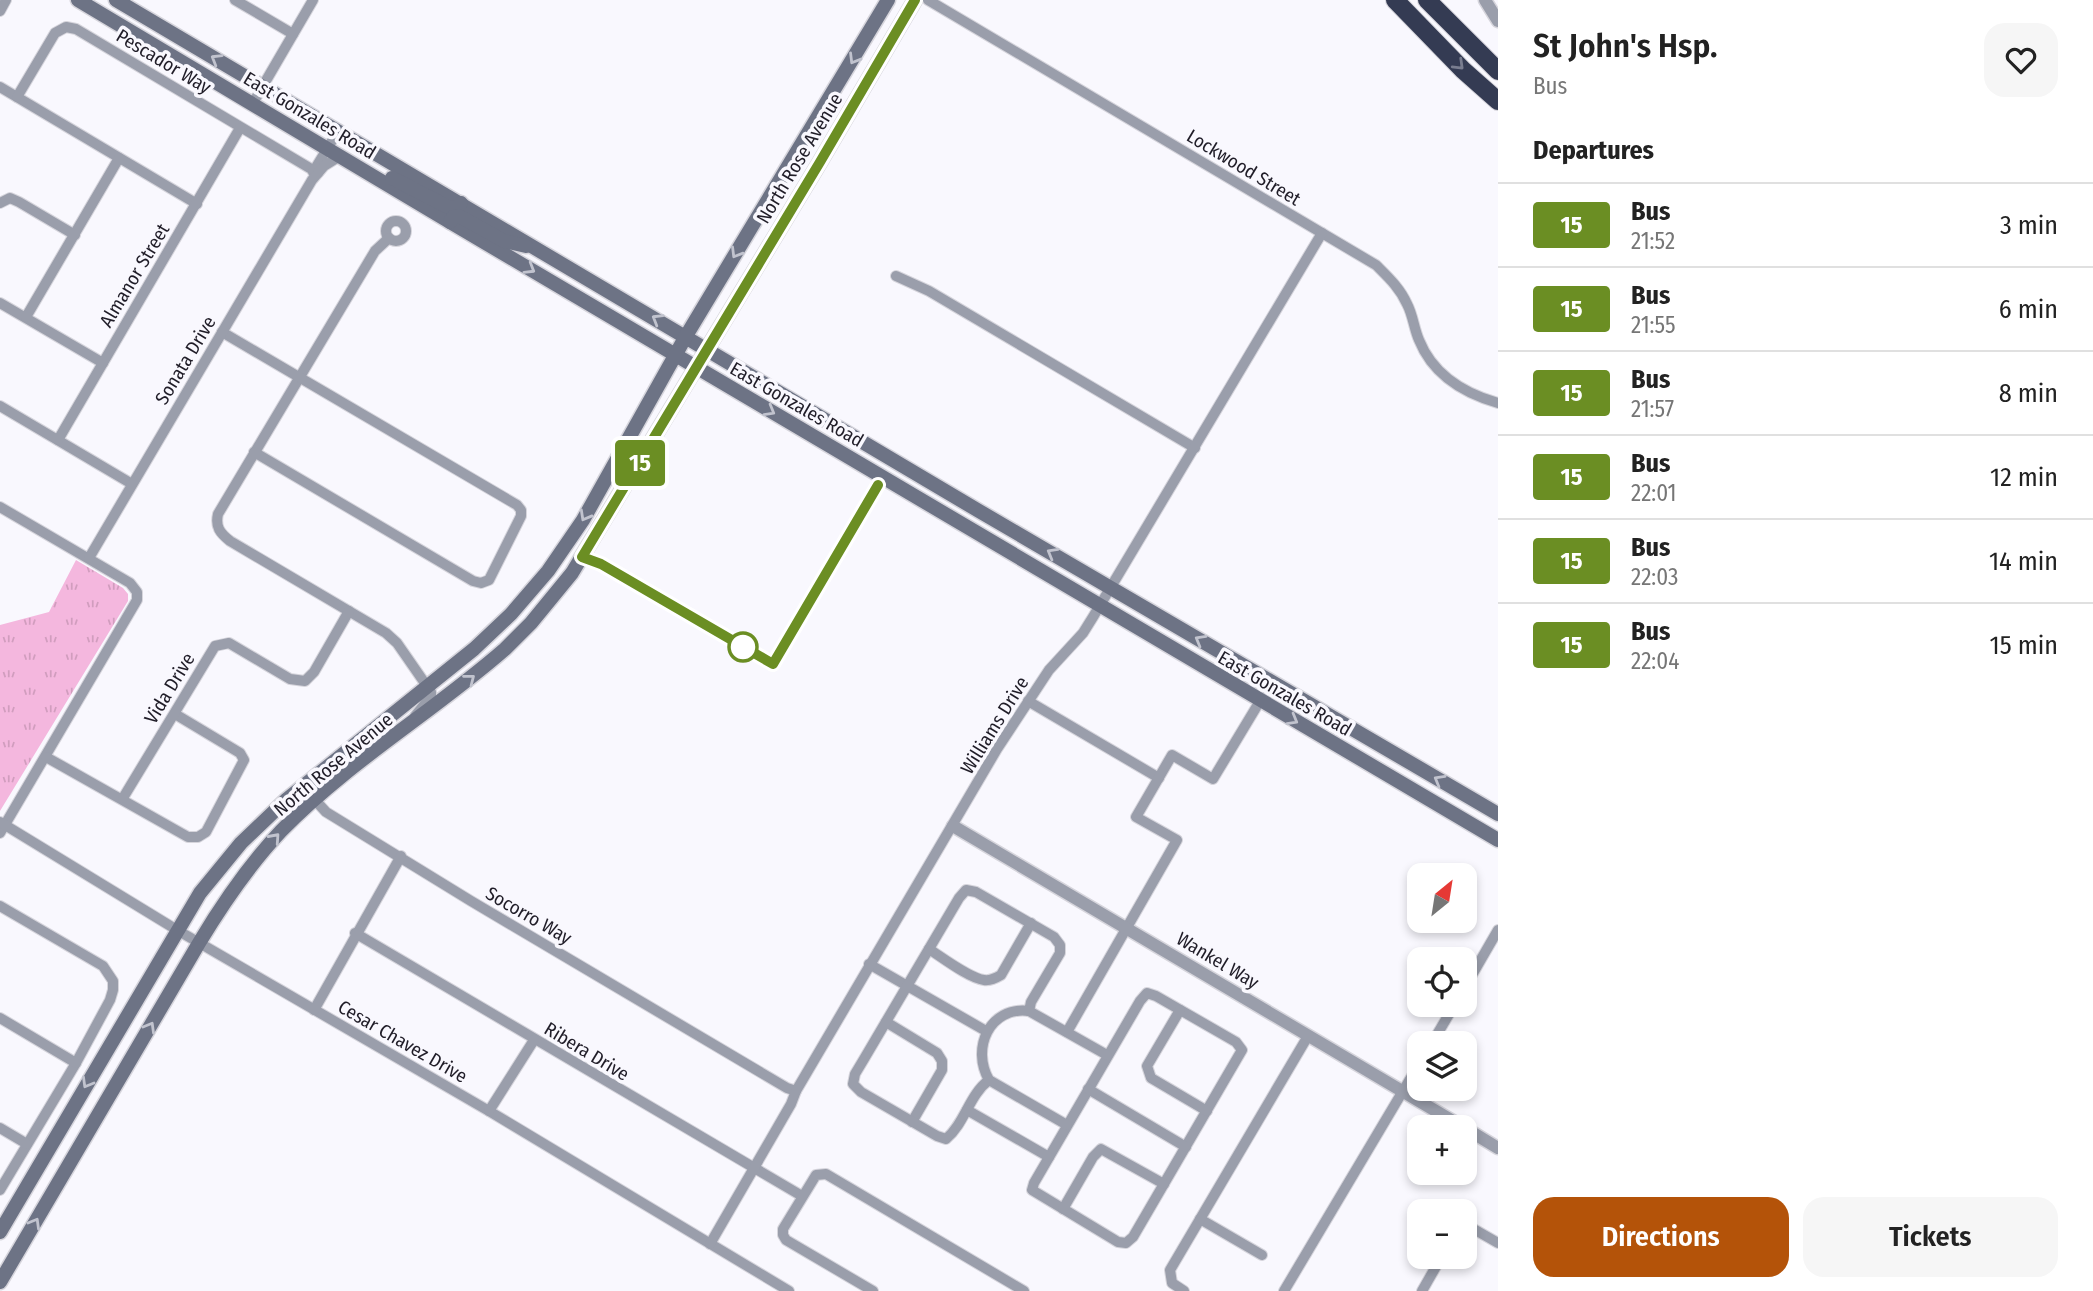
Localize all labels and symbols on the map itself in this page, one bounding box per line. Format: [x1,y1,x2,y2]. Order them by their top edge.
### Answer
street label: Pescador Way [112,24,216,99]
one-way arrow [849,51,862,64]
one-way arrow [210,54,223,67]
one-way arrow [1451,57,1464,70]
street label: East Gonzales Road [239,67,380,164]
street label: North Rose Avenue [751,89,847,228]
street label: Lockwood Street [1183,124,1306,211]
street label: Almanor Street [95,219,175,331]
one-way arrow [731,246,744,259]
one-way arrow [522,261,535,274]
street label: Sonata Drive [150,312,221,409]
one-way arrow [651,314,664,327]
street label: East Gonzales Road [726,357,868,452]
one-way arrow [762,402,775,415]
line badge: 15 [608,440,672,486]
one-way arrow [580,509,593,521]
one-way arrow [1046,549,1059,562]
unlabelled marker [728,632,758,662]
one-way arrow [1195,635,1208,648]
street label: East Gonzales Road [1214,646,1356,741]
street label: Vida Drive [139,649,200,728]
street label: Williams Drive [955,672,1033,778]
one-way arrow [463,674,475,687]
street label: North Rose Avenue [269,708,397,821]
one-way arrow [1285,712,1298,725]
one-way arrow [1434,775,1447,788]
one-way arrow [267,833,280,846]
north arrow [1407,863,1477,933]
street label: Socorro Way [482,882,576,950]
street label: Wankel Way [1173,927,1263,994]
street label: Cesar Chavez Drive [334,995,471,1088]
street label: Ribera Drive [540,1017,633,1086]
one-way arrow [142,1021,155,1034]
one-way arrow [82,1075,95,1088]
one-way arrow [26,1218,39,1231]

